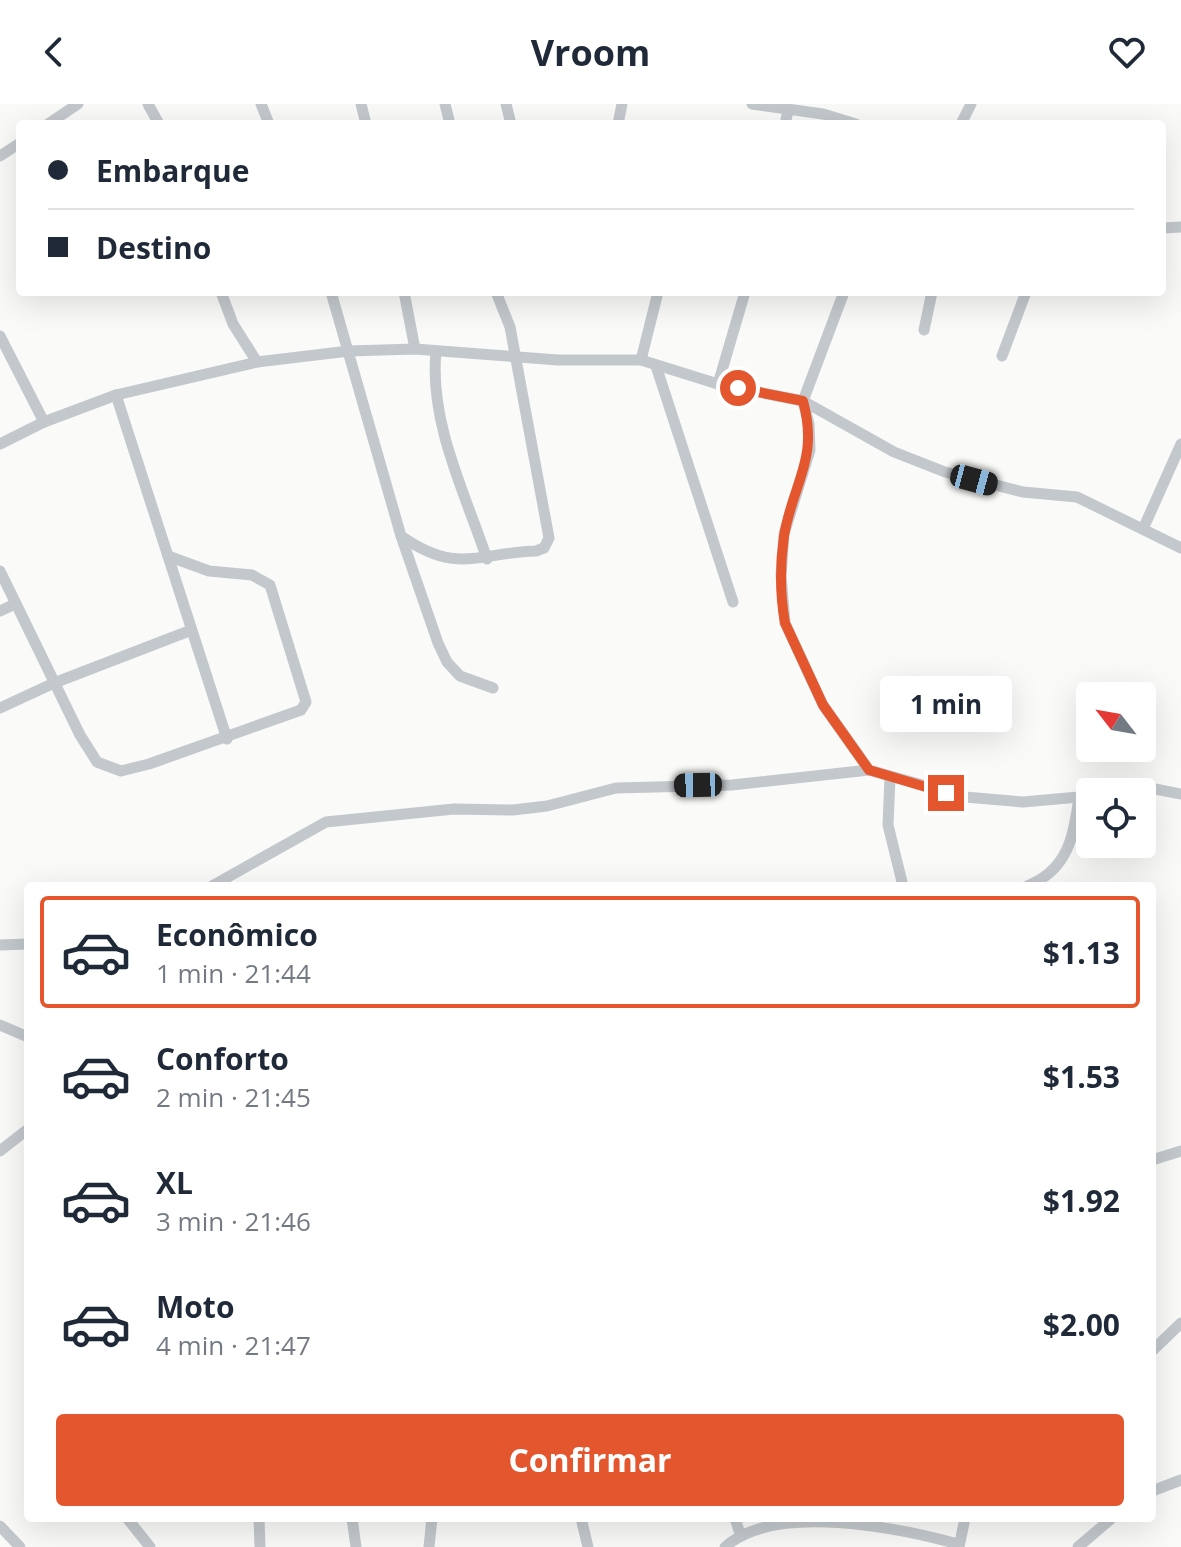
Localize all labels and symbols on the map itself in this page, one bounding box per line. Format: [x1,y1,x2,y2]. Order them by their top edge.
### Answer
route start [720,370,756,406]
car [948,462,1000,498]
callout: 1 min [880,677,1012,733]
north arrow [1076,682,1156,762]
car [674,773,722,797]
route end [928,775,964,811]

